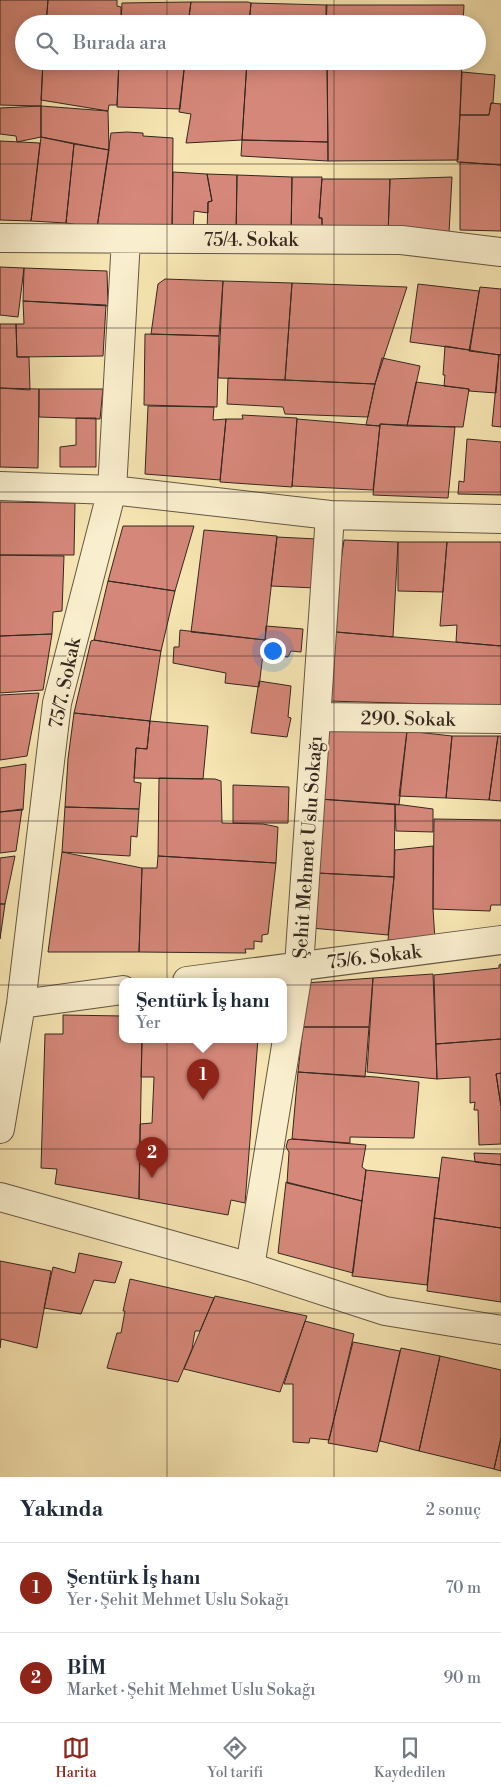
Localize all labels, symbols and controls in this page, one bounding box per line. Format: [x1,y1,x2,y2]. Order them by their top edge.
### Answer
search box [15,15,486,70]
icon: search [33,29,61,57]
text: Burada ara [73,31,167,55]
street label: 75/4. Sokak [204,228,299,252]
street label: 75/7. Sokak [44,635,87,731]
your location [260,638,286,664]
street label: 290. Sokak [360,706,457,732]
street label: Şehit Mehmet Uslu Sokağı [288,735,328,959]
street label: 75/6. Sokak [326,939,424,975]
popup [119,978,287,1043]
text: Şentürk İş hanı [136,989,270,1013]
text: Yer [136,1013,161,1033]
pin: 1 [187,1059,219,1100]
pin: 2 [136,1137,168,1178]
text: Yakında [20,1497,103,1523]
text: 2 sonuç [426,1500,481,1520]
text: Şentürk İş hanı [67,1566,200,1590]
text: 1 [32,1578,40,1598]
text: 70 m [445,1578,481,1598]
text: Yer · Şehit Mehmet Uslu Sokağı [67,1590,289,1610]
text: BİM [67,1656,106,1680]
text: 2 [31,1668,41,1688]
text: 90 m [443,1668,481,1688]
text: Market · Şehit Mehmet Uslu Sokağı [67,1680,316,1700]
tab: Harita [55,1734,97,1782]
tab: Yol tarifi [208,1734,263,1782]
tab: Kaydedilen [374,1734,446,1782]

